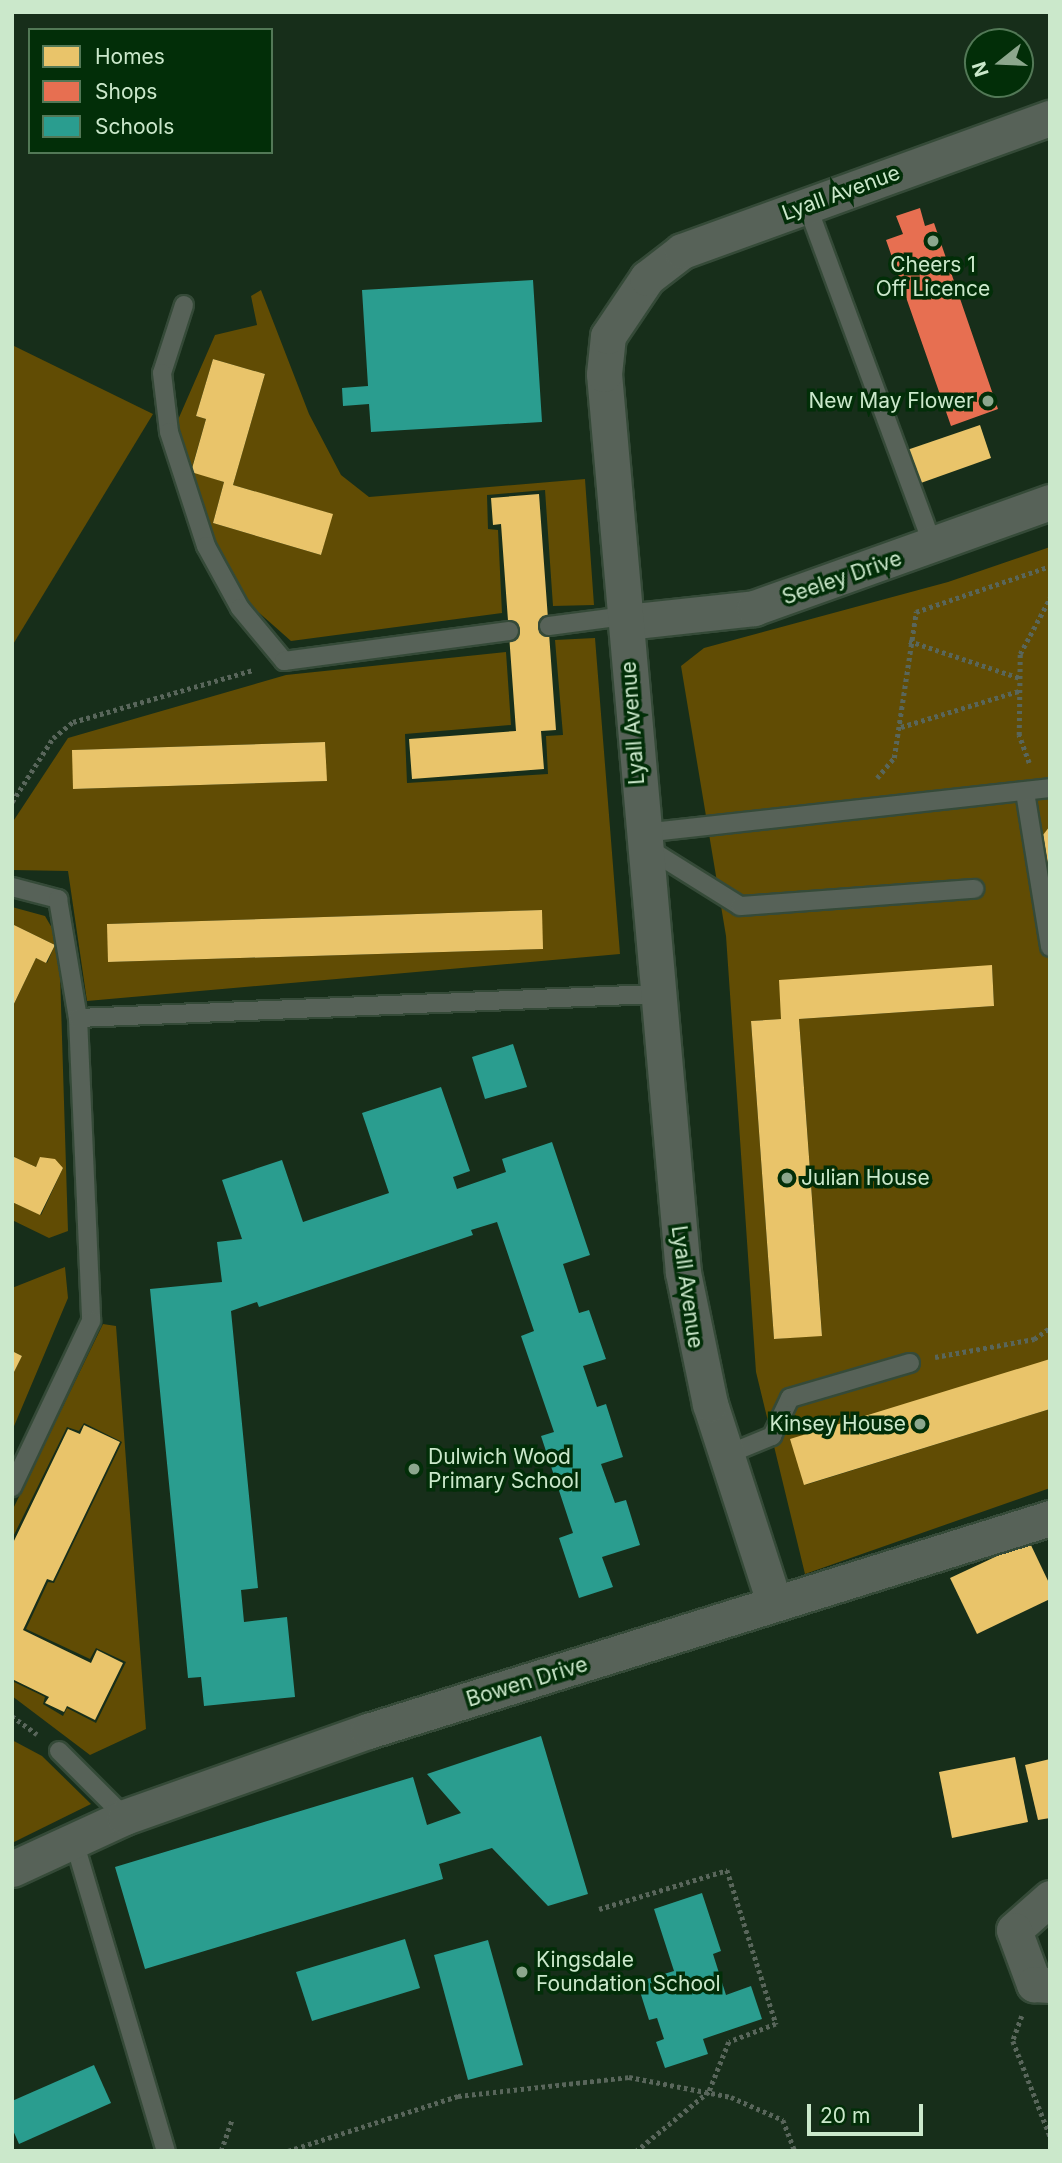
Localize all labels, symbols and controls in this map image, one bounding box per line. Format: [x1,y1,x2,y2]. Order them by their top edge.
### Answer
legend [28,28,273,154]
north arrow [964,28,1034,98]
text: Homes [95,44,165,69]
text: N [967,59,994,79]
text: Shops [95,79,157,104]
text: Schools [95,114,174,139]
street label: Lyall Avenue [779,160,903,226]
marker: Cheers 1 Off Licence [925,233,941,249]
place label: Cheers 1 Off Licence [876,252,990,302]
place label: New May Flower [808,388,974,414]
marker: New May Flower [980,393,996,409]
street label: Seeley Drive [779,546,905,610]
street label: Lyall Avenue [616,660,650,786]
place label: Julian House [801,1165,930,1191]
marker: Julian House [779,1170,795,1186]
street label: Lyall Avenue [666,1224,708,1350]
place label: Kinsey House [769,1411,906,1437]
marker: Kinsey House [912,1416,928,1432]
place label: Dulwich Wood Primary School [428,1444,579,1494]
marker: Dulwich Wood Primary School [406,1461,422,1477]
street label: Bowen Drive [463,1652,591,1712]
place label: Kingsdale Foundation School [536,1947,721,1997]
marker: Kingsdale Foundation School [514,1964,530,1980]
scale bar [810,2090,926,2134]
text: 20 m [820,2103,870,2128]

